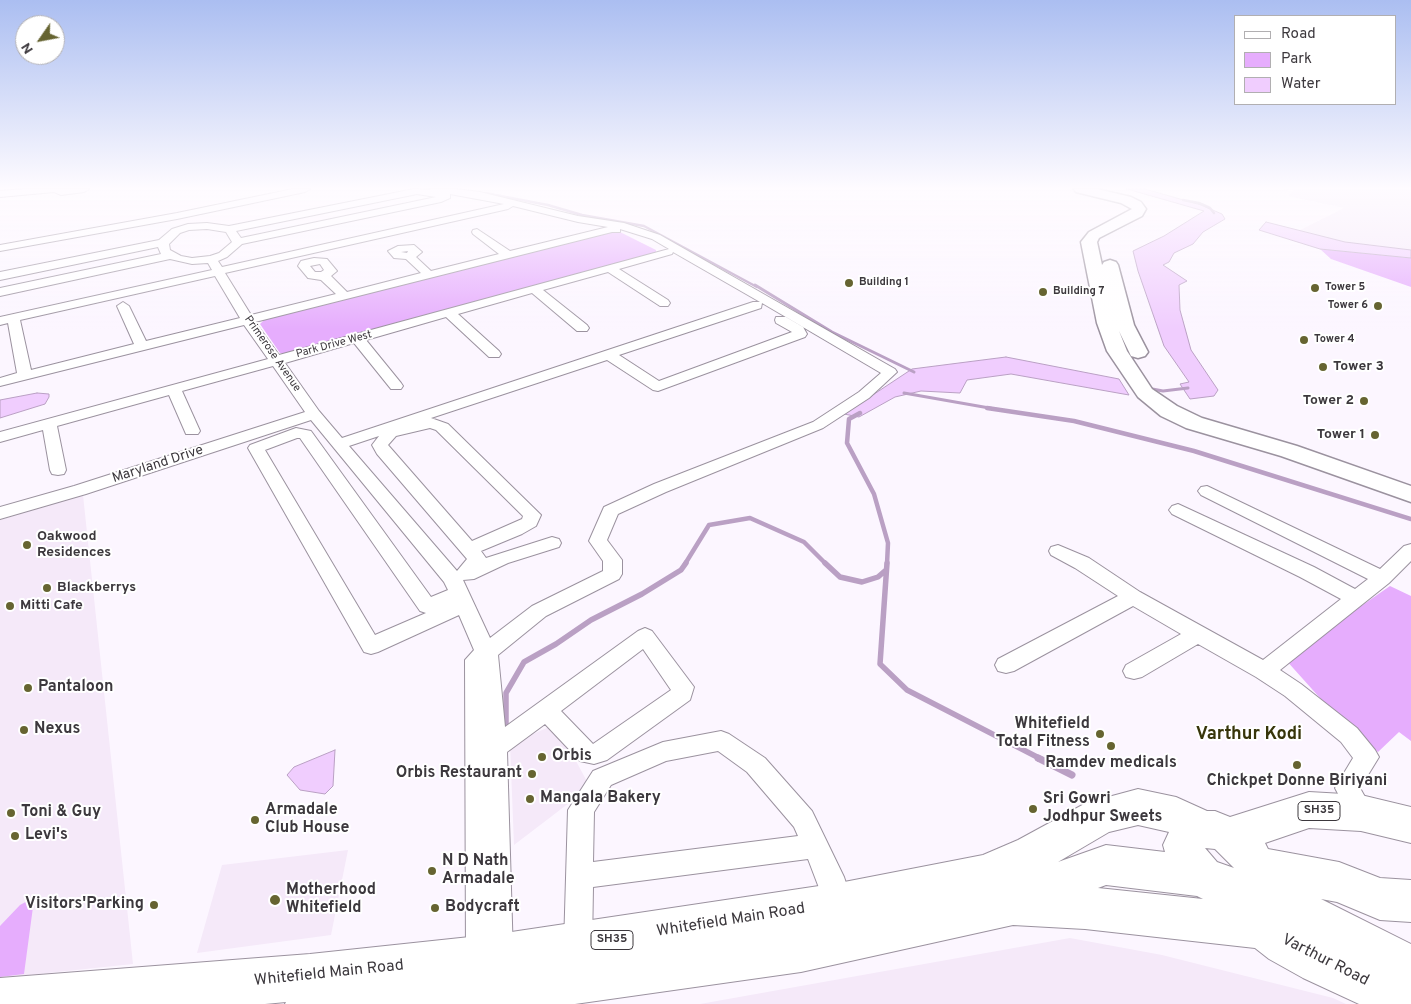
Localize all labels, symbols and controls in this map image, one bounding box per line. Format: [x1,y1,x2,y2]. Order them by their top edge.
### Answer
north arrow [15,15,65,65]
legend [1234,15,1396,105]
text: Road [1281,25,1316,44]
text: N [18,39,38,57]
text: Park [1281,50,1312,69]
text: Water [1281,75,1320,94]
place label: Building 1 [859,276,909,290]
marker: Building 1 [843,277,855,289]
place label: Tower 5 [1325,281,1365,295]
marker: Tower 5 [1309,282,1321,294]
place label: Building 7 [1053,285,1104,299]
marker: Building 7 [1037,286,1049,298]
place label: Tower 6 [1328,299,1368,313]
marker: Tower 6 [1372,300,1384,312]
street label: Primerose Avenue [241,313,303,395]
street label: Park Drive West [295,329,373,361]
place label: Tower 4 [1314,333,1355,347]
marker: Tower 4 [1298,334,1310,346]
place label: Tower 3 [1333,359,1384,375]
marker: Tower 3 [1317,361,1329,373]
place label: Tower 2 [1303,393,1354,409]
marker: Tower 2 [1358,395,1370,407]
place label: Tower 1 [1317,427,1365,443]
marker: Tower 1 [1369,429,1381,441]
street label: Maryland Drive [110,442,206,488]
place label: Oakwood Residences [37,529,111,562]
marker: Oakwood Residences [21,539,33,551]
place label: Blackberrys [57,580,136,596]
marker: Blackberrys [41,582,53,594]
place label: Mitti Cafe [20,598,83,614]
marker: Mitti Cafe [4,600,16,612]
place label: Pantaloon [38,678,113,698]
marker: Pantaloon [22,682,34,694]
place label: Whitefield Total Fitness [996,715,1090,753]
place label: Nexus [34,720,80,740]
marker: Nexus [18,724,30,736]
district label: Varthur Kodi [1196,724,1302,746]
marker: Whitefield Total Fitness [1094,728,1106,740]
marker: Ramdev medicals [1105,740,1117,752]
place label: Orbis [552,747,592,767]
marker: Orbis [536,751,548,763]
place label: Ramdev medicals [1045,754,1177,774]
marker: Chickpet Donne Biriyani [1291,759,1303,771]
place label: Orbis Restaurant [396,764,522,784]
marker: Orbis Restaurant [526,768,538,780]
place label: Chickpet Donne Biriyani [1207,772,1387,792]
place label: Mangala Bakery [540,789,661,809]
place label: Sri Gowri Jodhpur Sweets [1043,790,1162,828]
marker: Mangala Bakery [524,793,536,805]
place label: Armadale Club House [265,801,349,839]
road number: SH35 [1298,801,1340,820]
place label: Toni & Guy [21,803,101,823]
marker: Sri Gowri Jodhpur Sweets [1027,803,1039,815]
marker: Toni & Guy [5,807,17,819]
marker: Armadale Club House [249,814,261,826]
place label: Levi's [25,826,68,846]
marker: Levi's [9,830,21,842]
place label: N D Nath Armadale [442,852,515,890]
marker: N D Nath Armadale [426,865,438,877]
place label: Motherhood Whitefield [286,881,376,919]
marker: Motherhood Whitefield [268,893,282,907]
place label: Visitors'Parking [25,895,144,915]
place label: Bodycraft [445,898,520,918]
marker: Visitors'Parking [148,899,160,911]
street label: Whitefield Main Road [655,900,807,942]
marker: Bodycraft [429,902,441,914]
road number: SH35 [591,930,633,950]
street label: Varthur Road [1278,931,1372,991]
street label: Whitefield Main Road [253,957,405,991]

